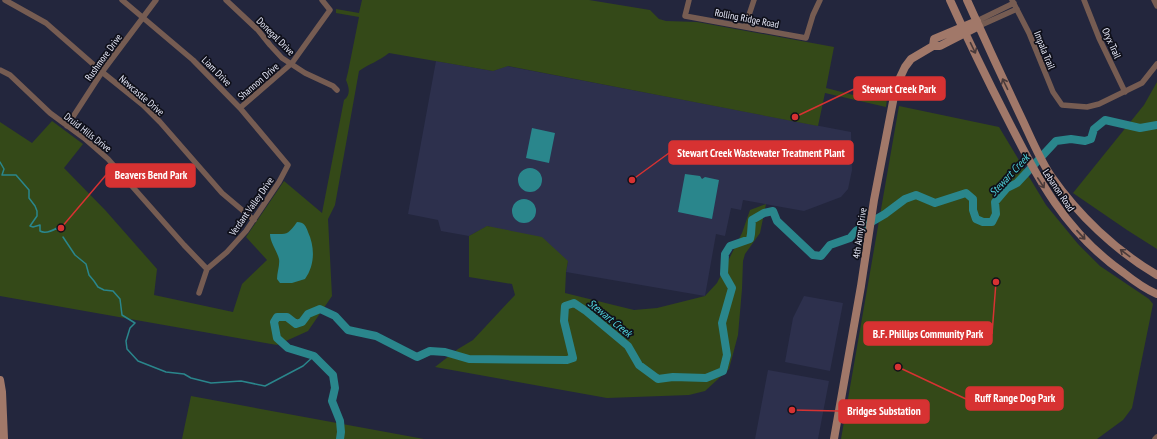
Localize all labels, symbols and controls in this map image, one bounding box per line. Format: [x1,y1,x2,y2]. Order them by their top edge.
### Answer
street label: Rolling Ridge Road [714,6,780,31]
street label: Donegal Drive [254,14,298,58]
street label: Oryx Trail [1099,26,1124,61]
street label: Impala Trail [1031,29,1058,72]
street label: Rushmore Drive [82,31,125,83]
one-way arrow [970,42,977,54]
street label: Liam Drive [199,54,234,89]
street label: Shannon Drive [235,60,282,103]
street label: Newcastle Drive [116,72,167,119]
callout: Stewart Creek Park [854,77,945,100]
one-way arrow [1001,78,1008,90]
text: Stewart Creek Park [862,82,936,96]
street label: Druid Hills Drive [61,110,114,155]
callout: Stewart Creek Wastewater Treatment Plant [669,141,853,164]
text: Stewart Creek Wastewater Treatment Plant [677,146,845,160]
water label: Stewart Creek [986,150,1033,199]
callout: Beavers Bend Park [106,164,195,187]
street label: Lebanon Road [1040,167,1078,214]
text: Beavers Bend Park [115,168,188,182]
street label: Verdant Valley Drive [226,174,277,239]
one-way arrow [1037,177,1045,188]
street label: 4th Army Drive [849,207,869,259]
one-way arrow [1076,230,1085,240]
one-way arrow [1120,248,1131,257]
water label: Stewart Creek [585,296,636,341]
callout: B.F. Phillips Community Park [864,322,992,345]
text: B.F. Phillips Community Park [873,327,984,341]
callout: Ruff Range Dog Park [966,387,1063,410]
text: Ruff Range Dog Park [975,391,1056,405]
callout: Bridges Substation [839,400,929,423]
text: Bridges Substation [847,404,921,418]

